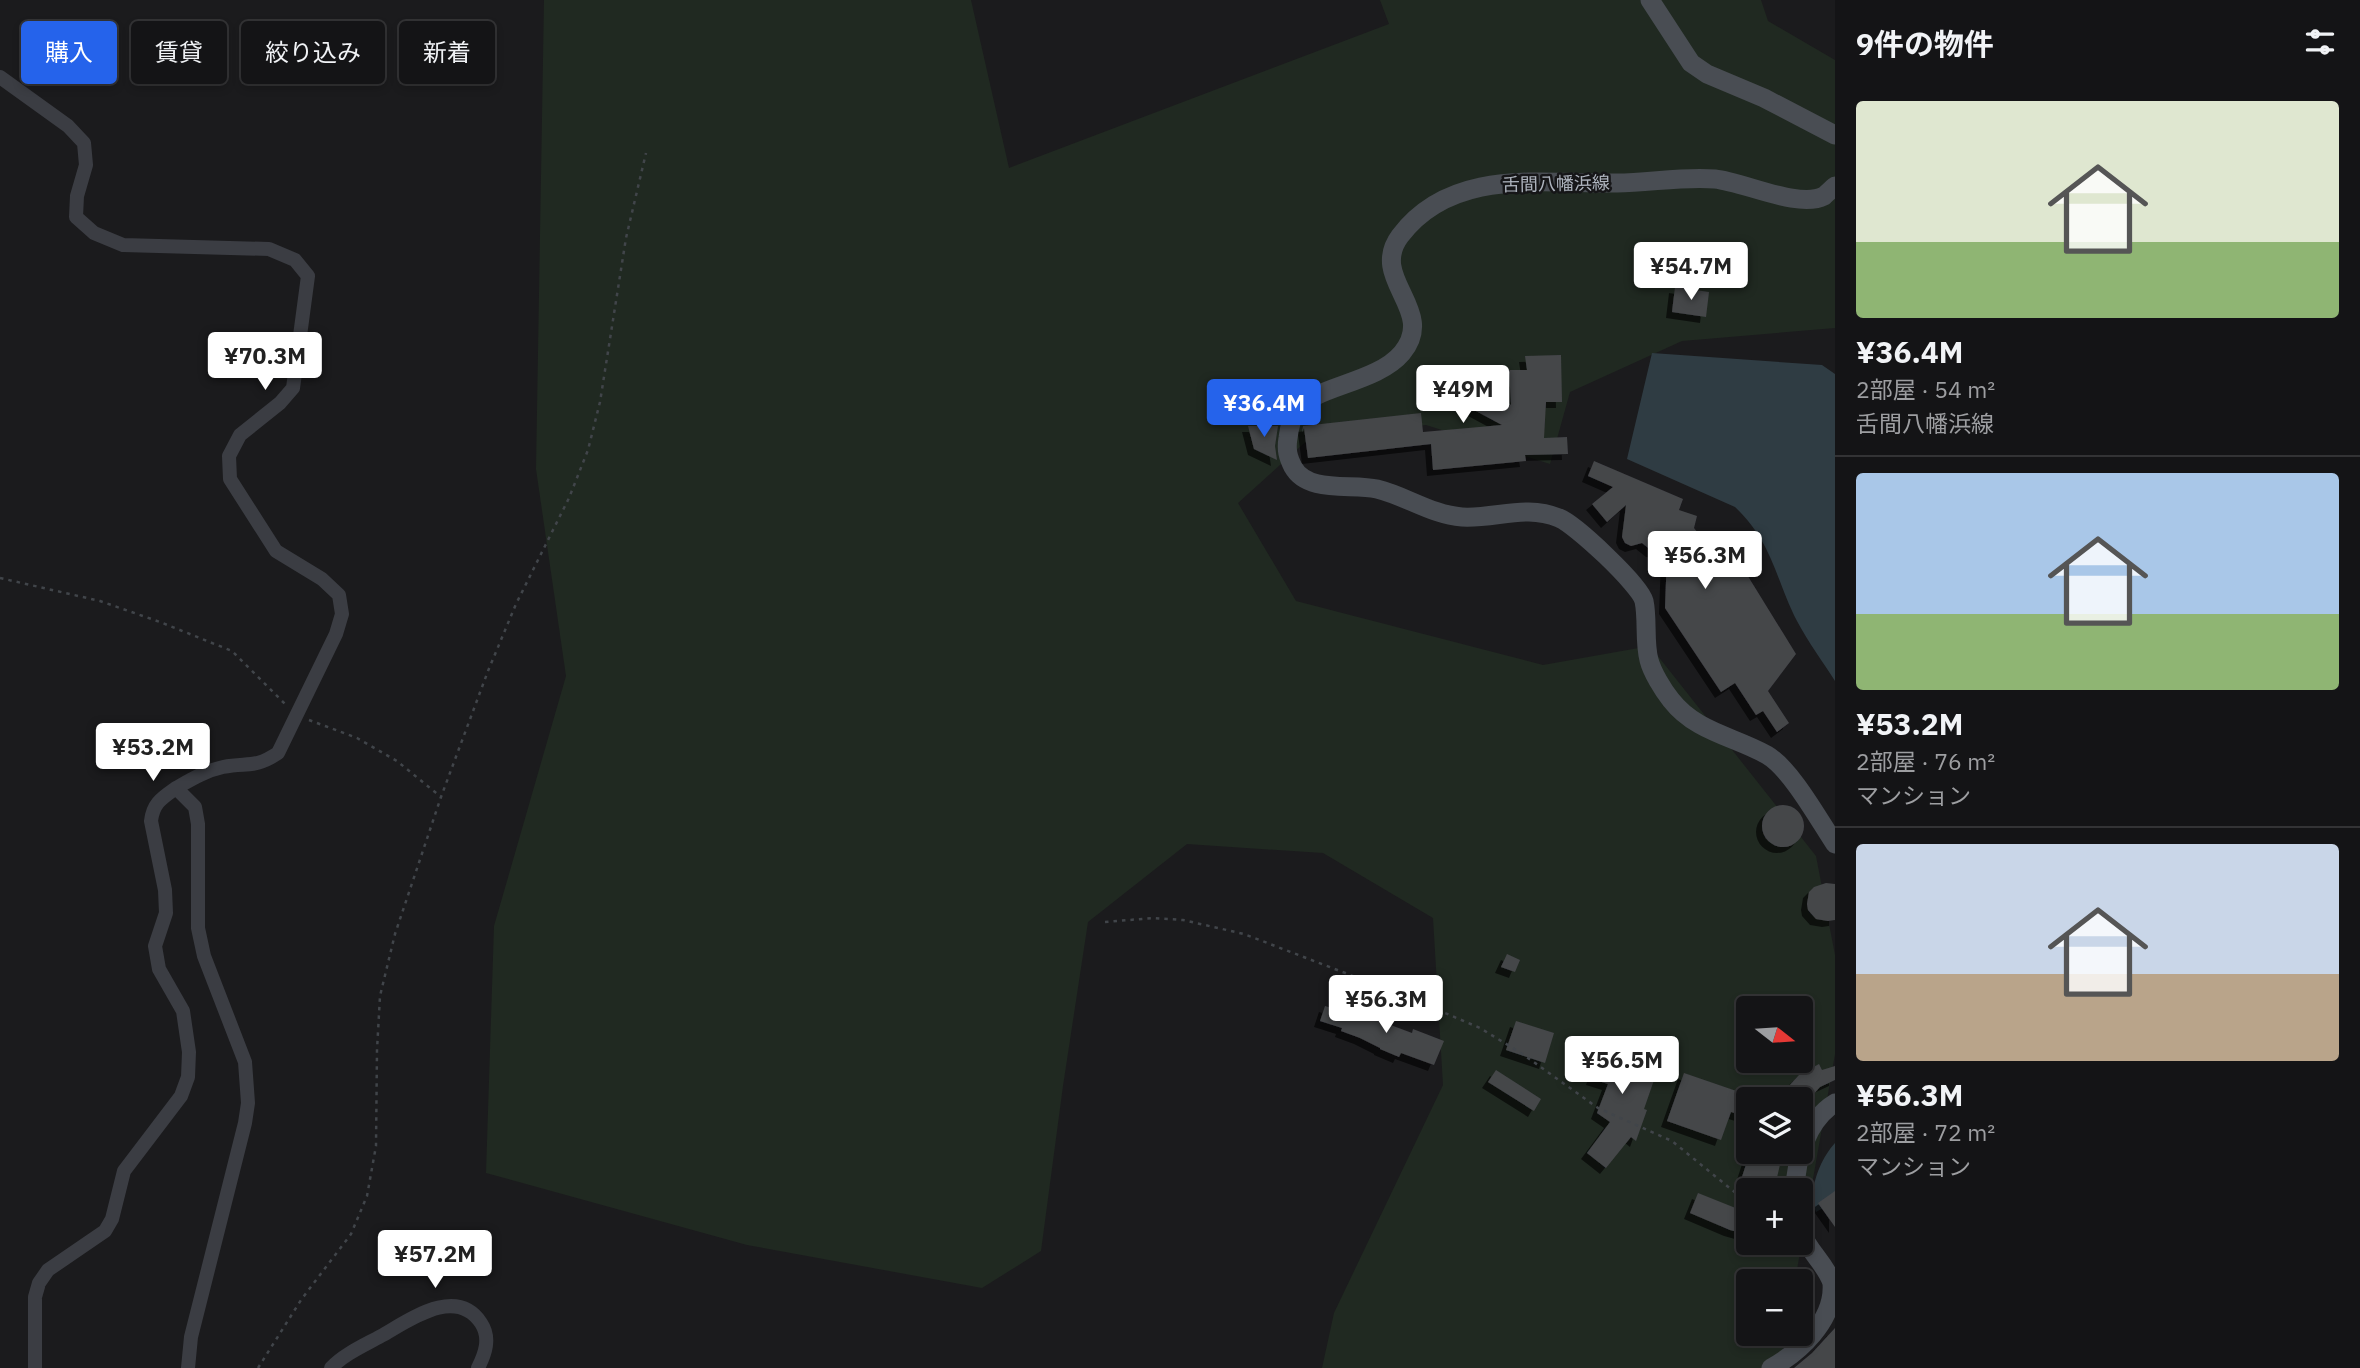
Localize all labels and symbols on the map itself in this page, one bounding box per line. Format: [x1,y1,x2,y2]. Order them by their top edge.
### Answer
street label: 舌間八幡浜線 [1502,171,1610,196]
pin: ¥54.7M [1634,243,1748,302]
pin: ¥70.3M [208,332,322,392]
pin: ¥49M [1422,366,1504,425]
pin: ¥36.4M [1207,380,1321,439]
pin: ¥56.3M [1648,532,1762,591]
pin: ¥53.2M [96,724,210,783]
pin: ¥56.3M [1329,976,1443,1035]
north arrow [1736,996,1813,1073]
pin: ¥56.5M [1565,1036,1679,1096]
pin: ¥57.2M [378,1230,492,1290]

